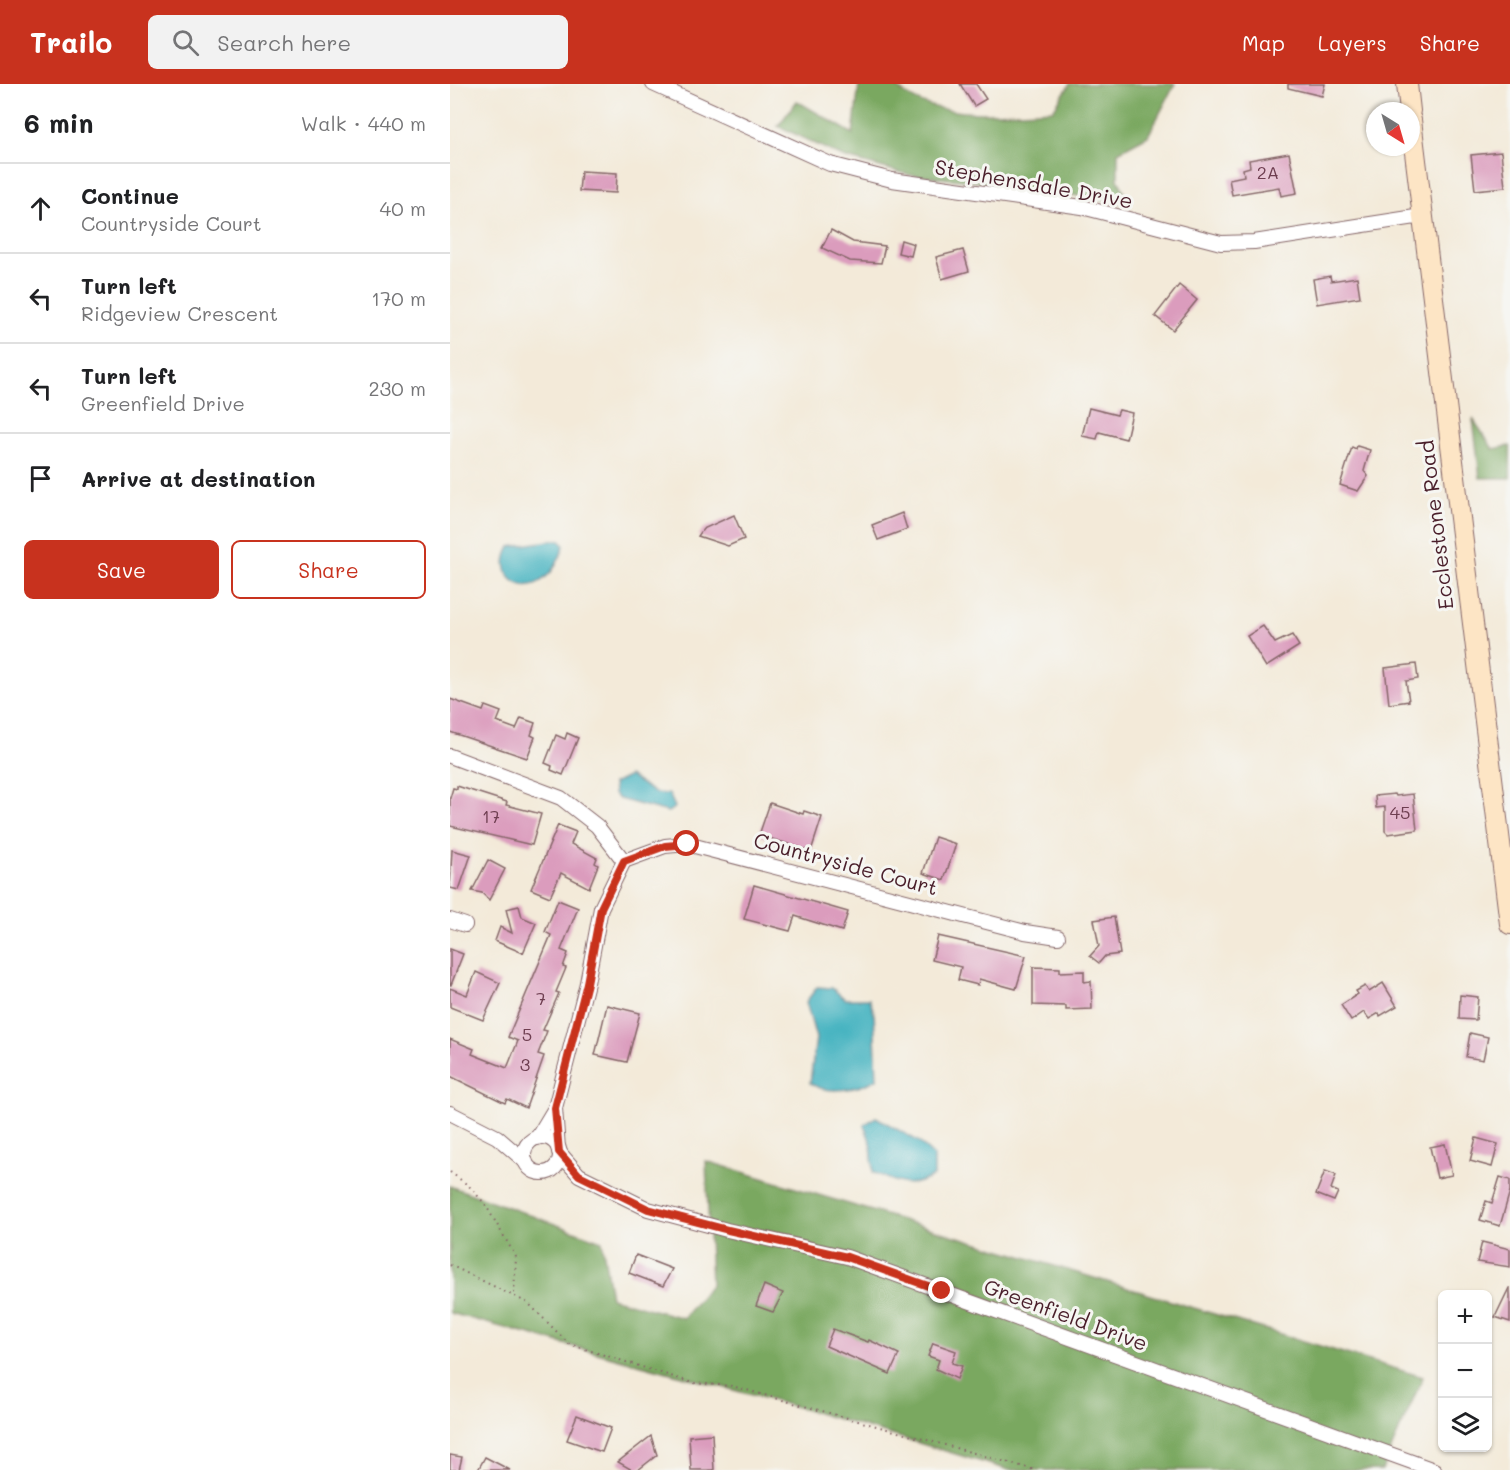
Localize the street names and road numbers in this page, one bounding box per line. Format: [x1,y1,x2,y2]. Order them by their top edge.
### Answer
street label: Stephensdale Drive [933,152,1135,214]
street label: Ecclestone Road [1411,439,1459,611]
street label: Countryside Court [751,825,941,901]
street label: Greenfield Drive [981,1272,1151,1356]

